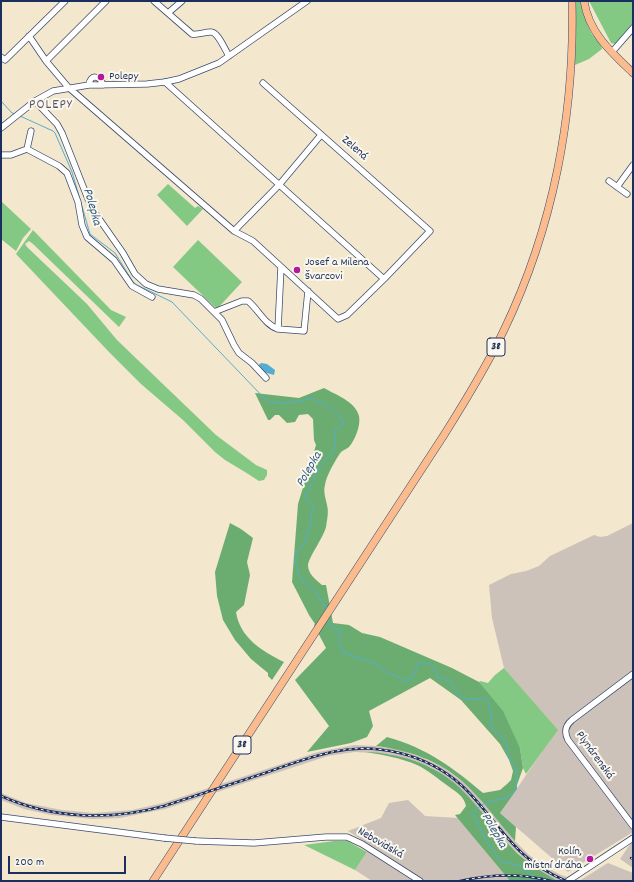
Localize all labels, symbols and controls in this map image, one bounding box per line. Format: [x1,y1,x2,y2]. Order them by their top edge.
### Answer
place label: Polepy [109,70,138,84]
marker: Polepy [96,72,106,82]
district label: POLEPY [29,98,73,114]
street label: Zelená [338,134,370,164]
water label: Polepka [78,187,104,227]
place label: Josef a Milena Švarcovi [305,256,369,284]
marker: Josef a Milena Švarcovi [292,265,302,275]
road number: 38 [487,338,505,356]
water label: Polepka [294,450,326,490]
street label: Plynárenská [572,729,616,783]
road number: 38 [233,736,251,754]
water label: Polepka [477,811,509,851]
street label: Nebovidská [355,825,405,863]
place label: Kolín, místní dráha [524,845,582,873]
scale bar [10,848,128,874]
text: 200 m [15,854,44,871]
marker: Kolín, místní dráha [585,854,595,864]

